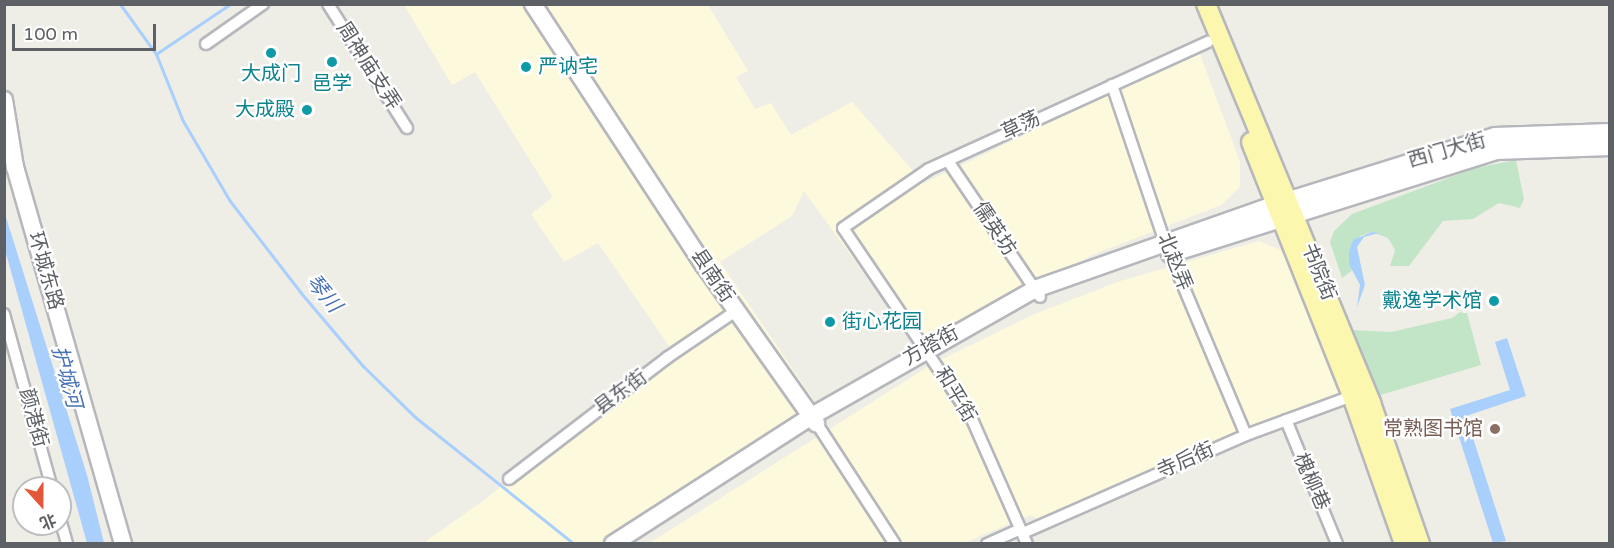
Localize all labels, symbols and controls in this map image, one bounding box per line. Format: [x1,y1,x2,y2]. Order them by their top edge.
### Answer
scale bar [15,12,159,50]
street label: 周神庙支弄 [331,18,405,114]
text: 100 m [23,23,78,45]
marker: 大成门 [264,46,278,60]
marker: 邑学 [325,55,339,69]
place label: 严讷宅 [538,55,598,79]
marker: 严讷宅 [519,60,533,74]
place label: 大成门 [241,62,301,86]
place label: 邑学 [312,72,352,96]
place label: 大成殿 [235,98,295,122]
marker: 大成殿 [300,103,314,117]
street label: 草荡 [998,107,1044,145]
street label: 西门大街 [1405,128,1489,174]
street label: 儒英坊 [967,197,1021,261]
street label: 环城东路 [22,229,68,313]
street label: 北赵弄 [1152,230,1196,294]
street label: 书院街 [1296,240,1340,304]
street label: 县南街 [685,244,739,308]
water label: 琴川 [300,270,346,318]
place label: 戴逸学术馆 [1382,289,1482,313]
marker: 戴逸学术馆 [1487,294,1501,308]
place label: 街心花园 [842,310,922,334]
marker: 街心花园 [823,315,837,329]
street label: 方塔街 [899,321,963,371]
water label: 护城河 [46,343,86,411]
street label: 和平街 [929,363,981,427]
street label: 县东街 [590,365,652,421]
street label: 颜港街 [14,386,52,450]
place label: 常熟图书馆 [1383,417,1483,441]
marker: 常熟图书馆 [1488,422,1502,436]
street label: 寺后街 [1154,438,1218,484]
street label: 槐柳巷 [1288,450,1334,514]
north arrow [12,476,72,536]
text: 北 [37,509,59,533]

